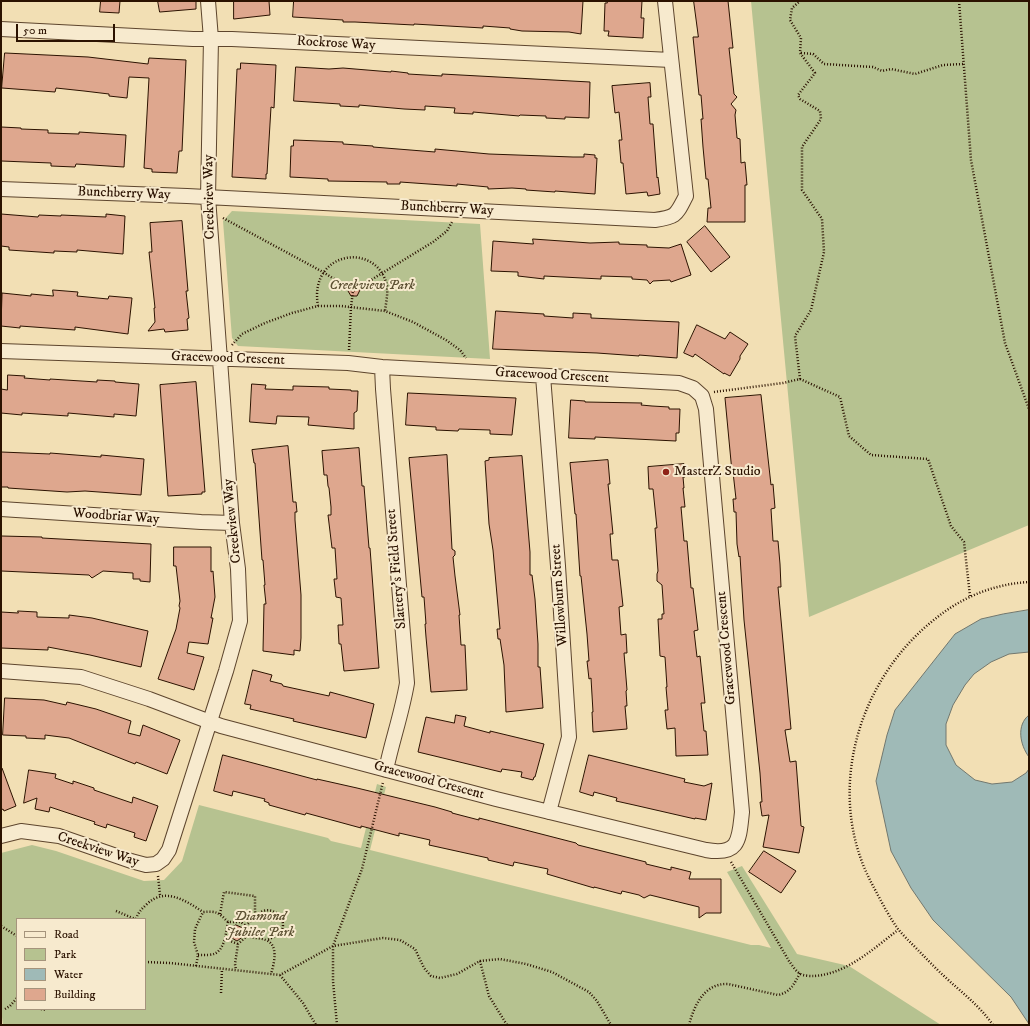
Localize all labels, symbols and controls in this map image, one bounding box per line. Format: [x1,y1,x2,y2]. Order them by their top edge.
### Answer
scale bar [18,16,117,42]
text: 50 m [23,23,47,38]
street label: Rockrose Way [296,34,376,54]
street label: Creekview Way [201,154,219,240]
street label: Bunchberry Way [77,184,171,204]
street label: Bunchberry Way [400,198,494,220]
park label: Creekview Park [329,278,415,294]
street label: Gracewood Crescent [171,349,285,369]
street label: Gracewood Crescent [495,365,609,387]
place label: MasterZ Studio [674,464,761,480]
marker: MasterZ Studio [661,467,671,477]
street label: Creekview Way [220,478,246,564]
street label: Woodbriar Way [72,506,160,528]
street label: Slattery's Field Street [383,508,411,630]
street label: Willowburn Street [548,543,572,647]
street label: Gracewood Crescent [714,591,740,705]
street label: Gracewood Crescent [372,758,486,804]
street label: Creekview Way [55,829,141,871]
park label: Diamond Jubilee Park [226,909,294,942]
legend [16,918,146,1010]
text: Road [54,927,79,942]
text: Park [54,947,76,962]
text: Water [54,967,83,982]
text: Building [54,987,95,1002]

